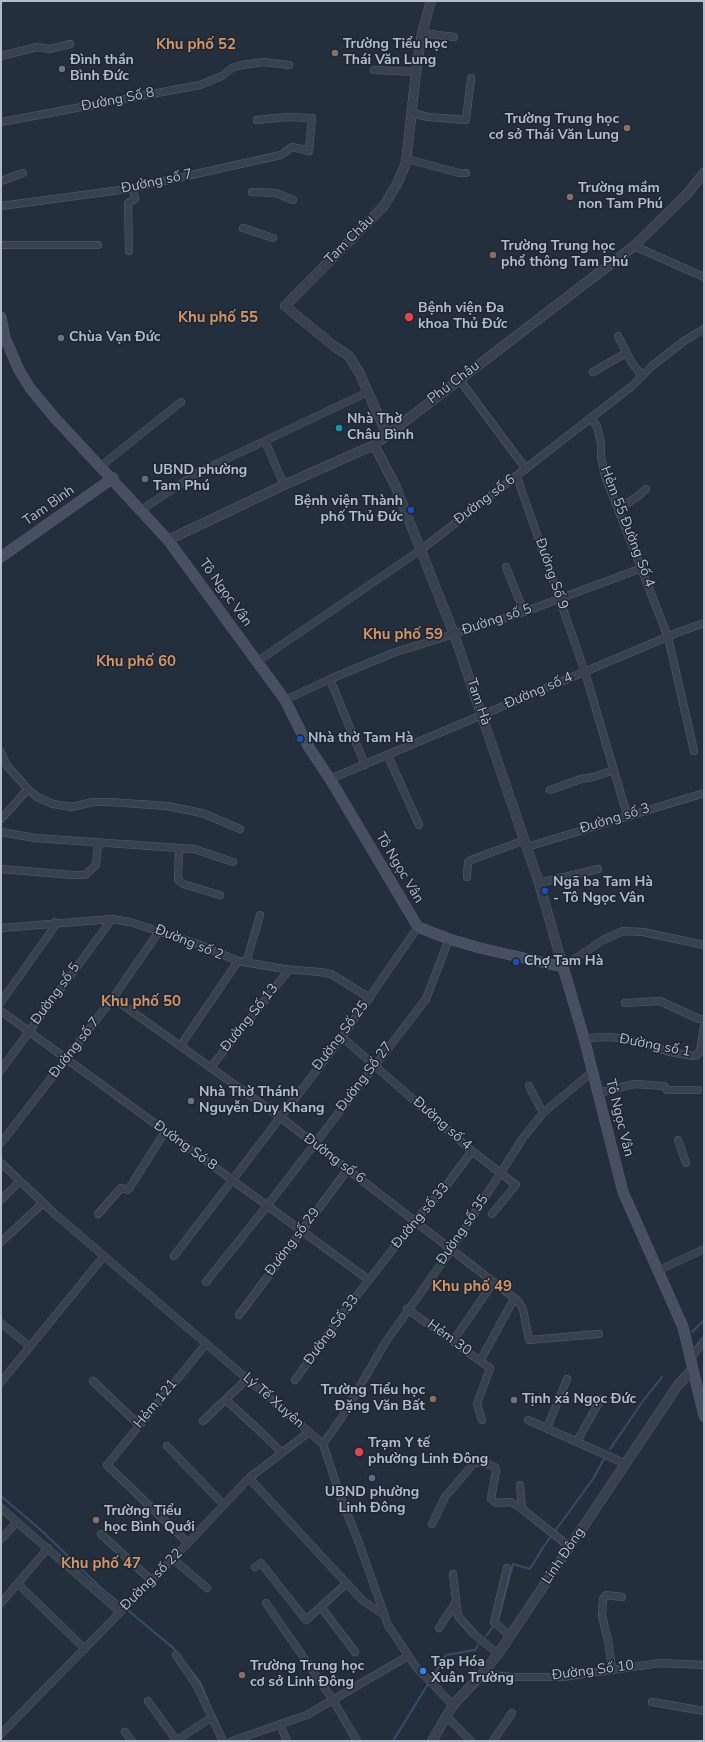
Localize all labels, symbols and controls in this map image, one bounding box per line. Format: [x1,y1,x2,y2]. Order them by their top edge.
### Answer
district label: Khu phố 52 [156,36,236,54]
place label: Trường Tiểu học Thái Văn Lung [343,37,447,70]
marker: Trường Tiểu học Thái Văn Lung [330,48,340,58]
place label: Đình thần Bình Đức [70,53,134,86]
marker: Đình thần Bình Đức [57,64,67,74]
street label: Đường Số 8 [80,85,156,115]
place label: Trường Trung học cơ sở Thái Văn Lung [489,112,619,144]
marker: Trường Trung học cơ sở Thái Văn Lung [622,123,632,133]
street label: Đường số 7 [120,166,194,198]
place label: Trường mầm non Tam Phú [578,181,663,214]
marker: Trường mầm non Tam Phú [565,192,575,202]
street label: Tam Châu [322,212,378,268]
place label: Trường Trung học phổ thông Tam Phú [501,239,628,272]
marker: Trường Trung học phổ thông Tam Phú [488,250,498,260]
place label: Bệnh viện Đa khoa Thủ Đức [418,301,507,334]
district label: Khu phố 55 [178,309,258,327]
marker: Bệnh viện Đa khoa Thủ Đức [403,311,415,323]
place label: Chùa Vạn Đức [69,330,160,346]
marker: Chùa Vạn Đức [56,333,66,343]
street label: Phú Châu [425,358,483,408]
place label: Nhà Thờ Châu Bình [347,412,414,444]
marker: Nhà Thờ Châu Bình [334,423,344,433]
place label: UBND phường Tam Phú [153,463,247,496]
street label: Hẻm 55 Đường Số 4 [596,464,658,590]
street label: Đường số 6 [451,472,519,528]
marker: UBND phường Tam Phú [140,474,150,484]
street label: Tam Bình [20,482,78,530]
place label: Bệnh viện Thành phố Thủ Đức [294,494,403,526]
marker: Bệnh viện Thành phố Thủ Đức [406,505,416,515]
street label: Đường Số 9 [531,536,571,612]
street label: Tô Ngọc Vân [195,556,255,630]
street label: Đường số 5 [460,601,534,639]
district label: Khu phố 59 [363,626,443,644]
district label: Khu phố 60 [96,653,176,671]
street label: Đường số 4 [502,669,576,713]
street label: Tam Hà [462,676,494,728]
place label: Nhà thờ Tam Hà [308,731,413,747]
marker: Nhà thờ Tam Hà [295,734,305,744]
street label: Đường số 3 [578,800,652,838]
street label: Tô Ngọc Vân [371,830,427,906]
place label: Ngã ba Tam Hà - Tô Ngọc Vân [553,875,653,908]
marker: Ngã ba Tam Hà - Tô Ngọc Vân [540,886,550,896]
street label: Đường số 2 [152,922,226,964]
place label: Chợ Tam Hà [524,954,603,970]
marker: Chợ Tam Hà [511,957,521,967]
street label: Đường số 5 [28,960,84,1028]
street label: Đường Số 13 [217,981,283,1055]
district label: Khu phố 50 [101,993,181,1011]
street label: Đường Số 25 [309,998,373,1074]
street label: Đường số 7 [46,1014,104,1082]
street label: Đường số 1 [618,1031,692,1061]
street label: Đường Số 27 [333,1039,397,1115]
street label: Tô Ngọc Vân [601,1077,637,1159]
place label: Nhà Thờ Thánh Nguyễn Duy Khang [199,1085,325,1118]
street label: Đường số 4 [409,1094,475,1154]
marker: Nhà Thờ Thánh Nguyễn Duy Khang [186,1096,196,1106]
street label: Đường Só 8 [150,1117,220,1175]
street label: Đường số 6 [300,1131,368,1187]
street label: Đường số 33 [389,1180,453,1252]
street label: Đường số 35 [433,1192,493,1268]
street label: Đường số 29 [262,1205,324,1279]
district label: Khu phố 49 [432,1278,512,1296]
street label: Đường Số 33 [301,1292,363,1368]
street label: Hẻm 30 [424,1316,474,1360]
street label: Lý Tế Xuyên [239,1370,307,1432]
street label: Hẻm 121 [131,1376,181,1432]
place label: Trường Tiểu học Đặng Văn Bất [321,1383,425,1416]
place label: Tịnh xá Ngọc Đức [522,1392,636,1408]
marker: Trường Tiểu học Đặng Văn Bất [428,1394,438,1404]
marker: Tịnh xá Ngọc Đức [509,1395,519,1405]
place label: Trạm Y tế phường Linh Đông [368,1436,488,1468]
marker: Trạm Y tế phường Linh Đông [353,1446,365,1458]
marker: UBND phường Linh Đông [367,1473,377,1483]
place label: UBND phường Linh Đông [325,1485,419,1518]
place label: Trường Tiểu học Bình Quới [104,1504,195,1536]
marker: Trường Tiểu học Bình Quới [91,1515,101,1525]
street label: Linh Đông [539,1524,589,1588]
street label: Đường số 22 [118,1546,186,1614]
district label: Khu phố 47 [61,1555,141,1573]
place label: Tạp Hóa Xuân Trường [431,1655,514,1688]
street label: Đường Số 10 [551,1658,635,1684]
place label: Trường Trung học cơ sở Linh Đông [250,1659,364,1692]
marker: Tạp Hóa Xuân Trường [418,1666,428,1676]
marker: Trường Trung học cơ sở Linh Đông [237,1670,247,1680]

